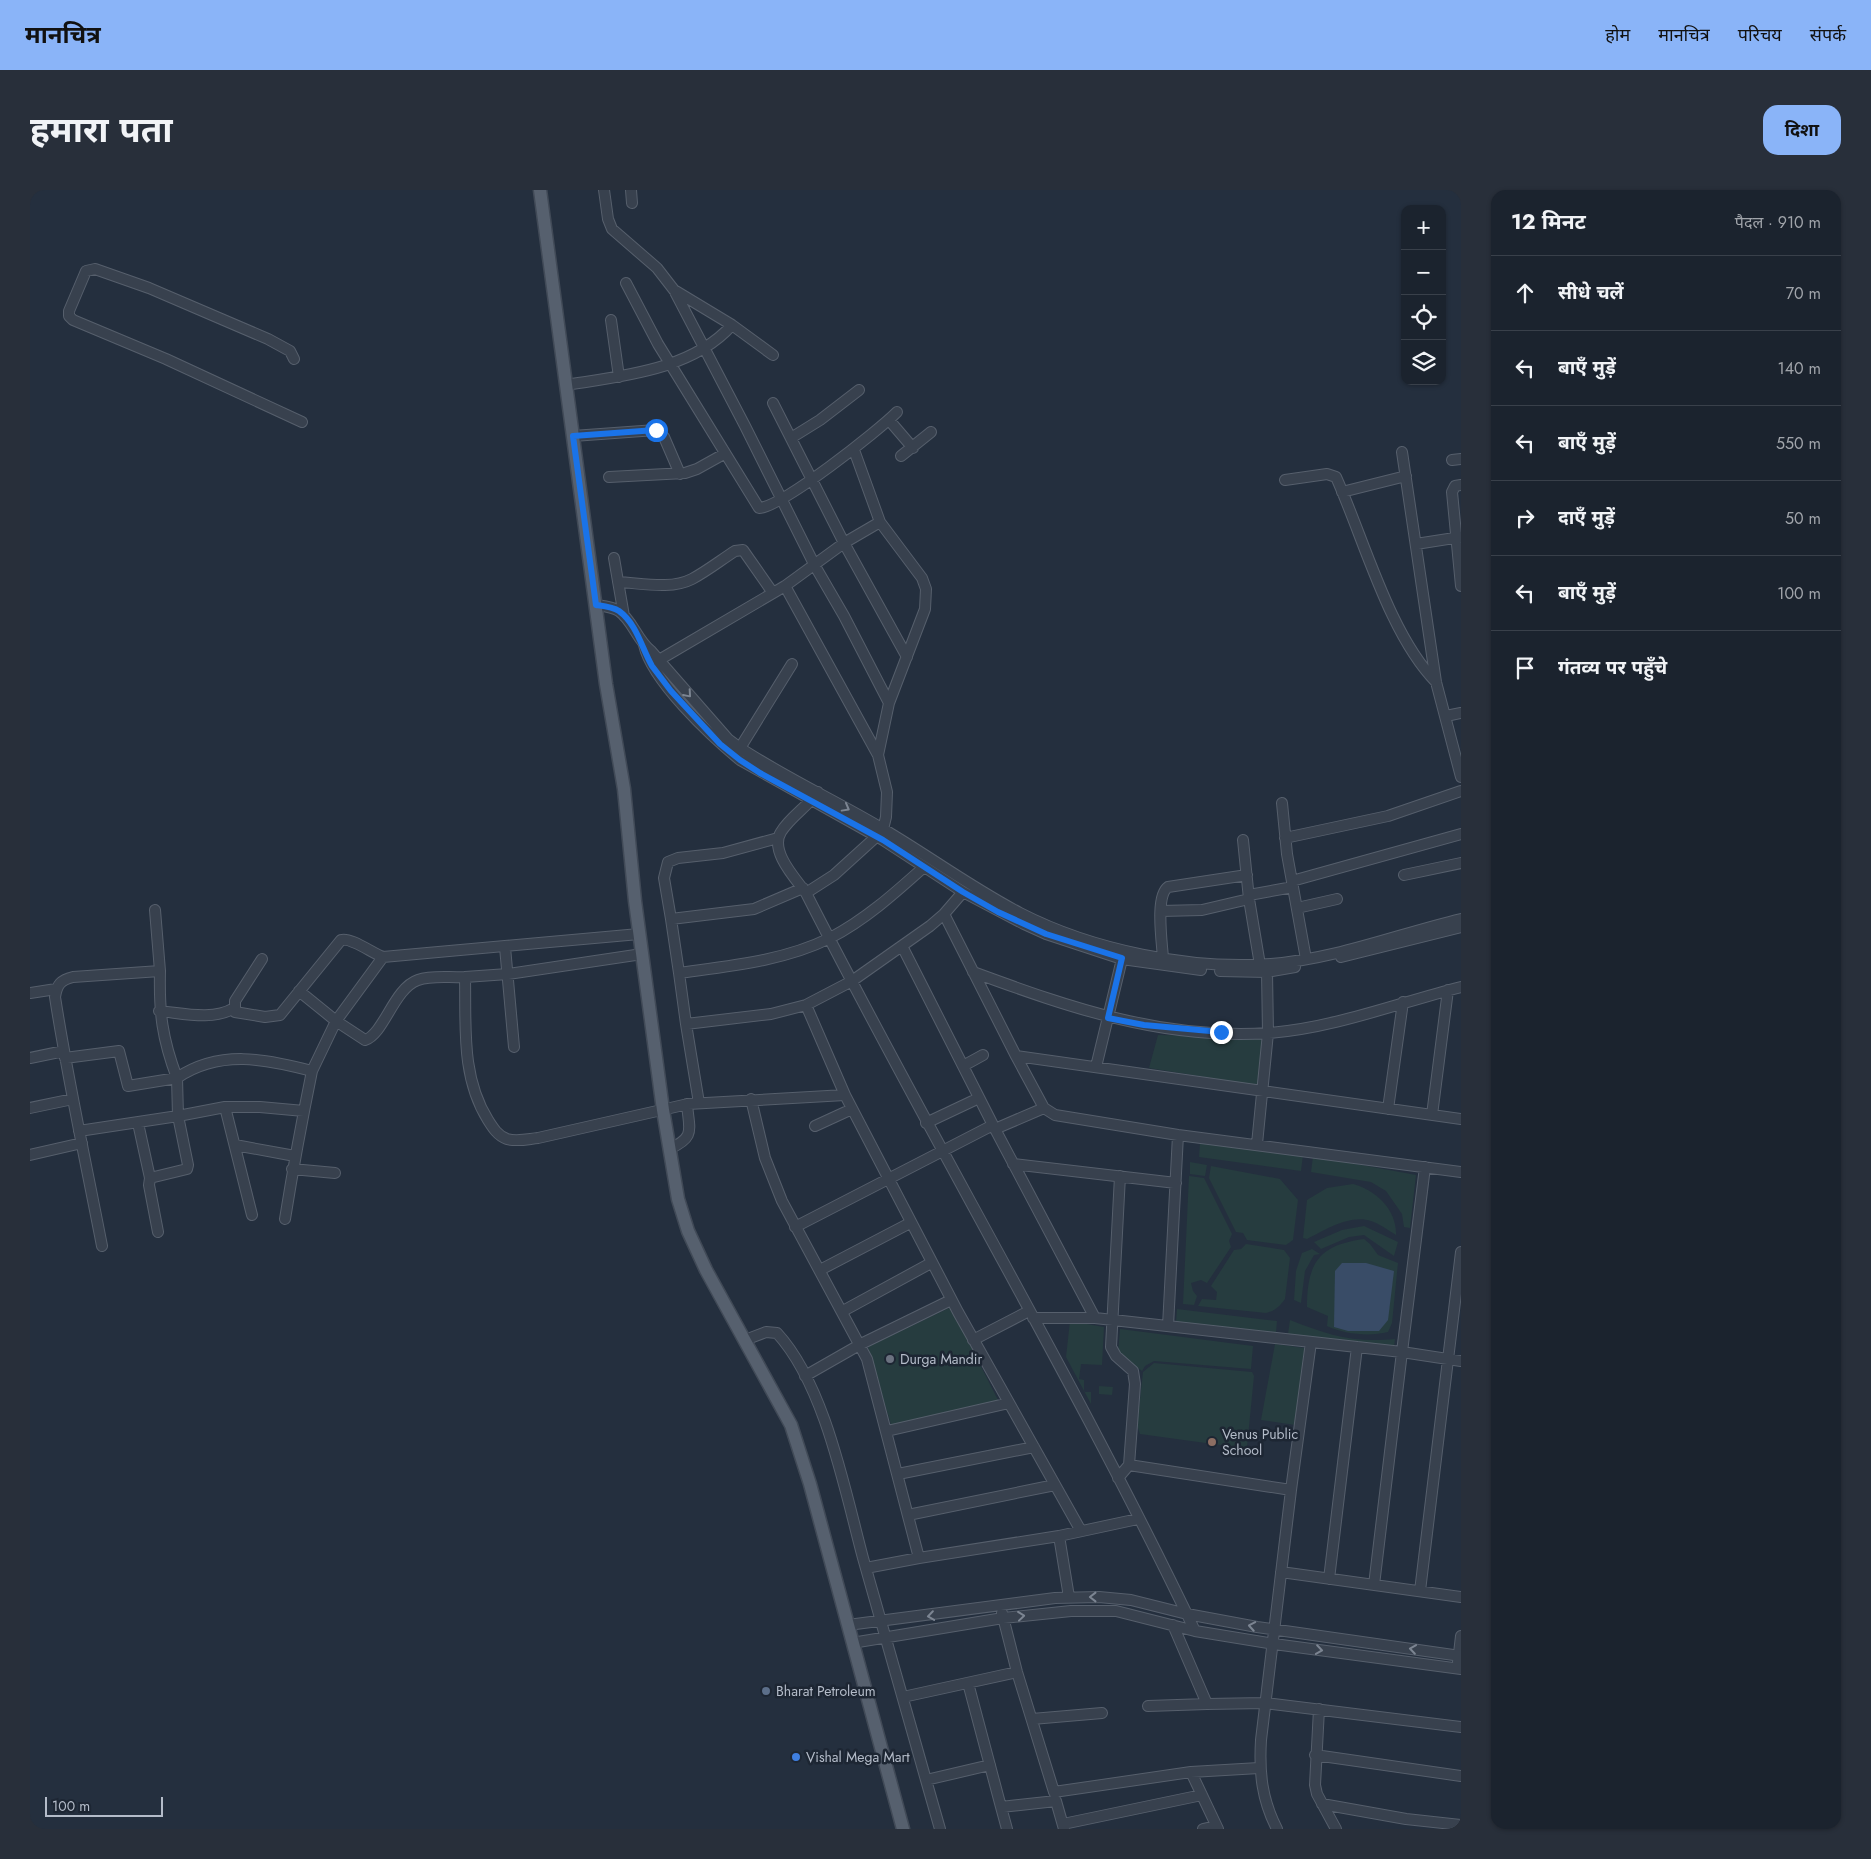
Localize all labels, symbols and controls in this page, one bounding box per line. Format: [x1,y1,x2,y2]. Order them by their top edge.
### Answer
text: मानचित्र [25,17,101,52]
text: होम [1605,22,1630,48]
text: मानचित्र [1658,22,1710,48]
text: परिचय [1738,22,1782,48]
text: संपर्क [1810,22,1846,48]
text: हमारा पता [30,105,173,155]
button: दिशा [1763,105,1841,155]
map controls [1401,205,1446,385]
button: + [1401,205,1446,250]
text: 12 मिनट [1511,207,1586,237]
text: पैदल · 910 m [1735,211,1821,234]
button: − [1401,250,1446,295]
icon: ahead [1511,279,1539,307]
text: सीधे चलें [1558,279,1624,306]
text: 70 m [1786,282,1821,305]
button: locate [1401,295,1446,340]
button: layers [1401,340,1446,385]
icon: left [1511,354,1539,382]
text: बाएँ मुड़ें [1558,354,1616,381]
text: 140 m [1778,357,1821,380]
route start [645,419,668,442]
icon: left [1511,429,1539,457]
text: बाएँ मुड़ें [1558,429,1616,456]
text: 550 m [1776,432,1821,455]
icon: right [1511,504,1539,532]
text: दाएँ मुड़ें [1558,504,1615,531]
text: 50 m [1785,507,1821,530]
icon: left [1511,579,1539,607]
text: बाएँ मुड़ें [1558,579,1616,606]
text: 100 m [1777,582,1821,605]
icon: arrive [1511,654,1539,682]
text: गंतव्य पर पहुँचे [1558,654,1667,681]
one-way arrow [682,688,690,697]
one-way arrow [841,802,850,812]
route end [1210,1021,1233,1044]
place label: Durga Mandir [900,1349,982,1369]
marker: Durga Mandir [884,1353,896,1365]
place label: Venus Public School [1222,1424,1298,1460]
marker: Venus Public School [1206,1436,1218,1448]
one-way arrow [1088,1592,1096,1602]
one-way arrow [927,1610,936,1620]
one-way arrow [1017,1611,1025,1622]
one-way arrow [1247,1622,1256,1632]
one-way arrow [1316,1644,1324,1655]
one-way arrow [1408,1644,1416,1655]
place label: Bharat Petroleum [776,1681,876,1701]
marker: Bharat Petroleum [760,1685,772,1697]
place label: Vishal Mega Mart [806,1747,910,1767]
marker: Vishal Mega Mart [790,1751,802,1763]
scale bar [45,1794,162,1817]
text: 100 m [52,1796,90,1816]

